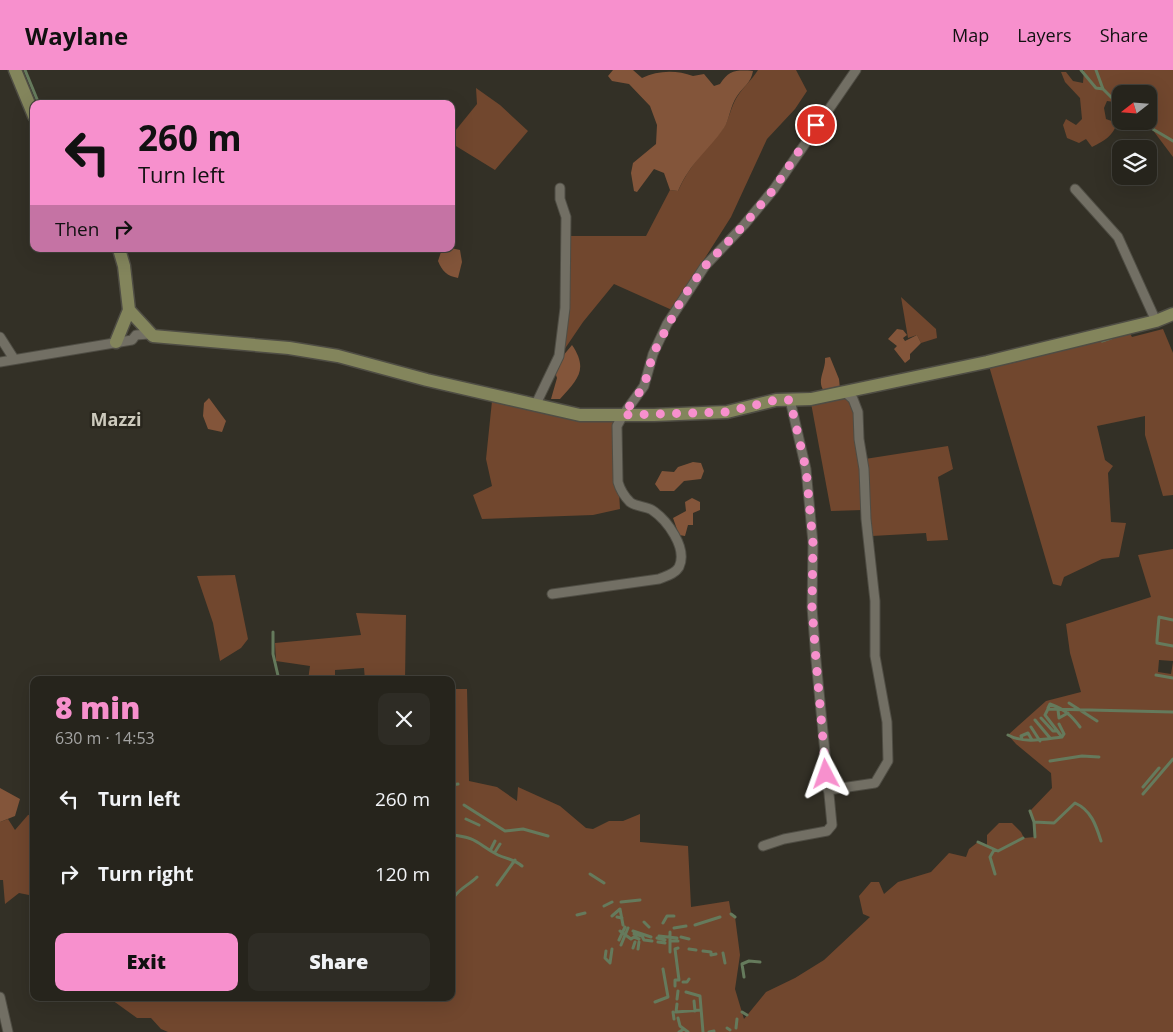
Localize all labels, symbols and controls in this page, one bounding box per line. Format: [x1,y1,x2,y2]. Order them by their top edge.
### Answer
text: Waylane [25,19,128,52]
text: Map [952,23,989,47]
text: Layers [1017,23,1072,47]
text: Share [1100,23,1148,47]
north arrow [1112,85,1158,130]
map controls [1112,85,1157,185]
pin [795,104,837,146]
icon: arrive [802,111,830,139]
text: 260 m [138,114,242,161]
icon: left [55,120,120,185]
button: layers [1112,140,1157,185]
text: Turn left [138,159,225,189]
icon: right [109,215,137,243]
text: Then [55,216,99,242]
district label: Mazzi [91,407,141,431]
text: 8 min [55,687,140,728]
button: close [378,693,430,745]
text: 630 m · 14:53 [55,727,155,749]
position arrow [799,747,851,799]
icon: left [55,785,83,813]
text: Turn left [98,786,180,812]
text: 260 m [375,786,430,812]
icon: right [55,860,83,888]
text: Turn right [98,861,193,887]
text: 120 m [375,861,430,887]
button: Exit [55,933,238,991]
button: Share [248,933,430,991]

